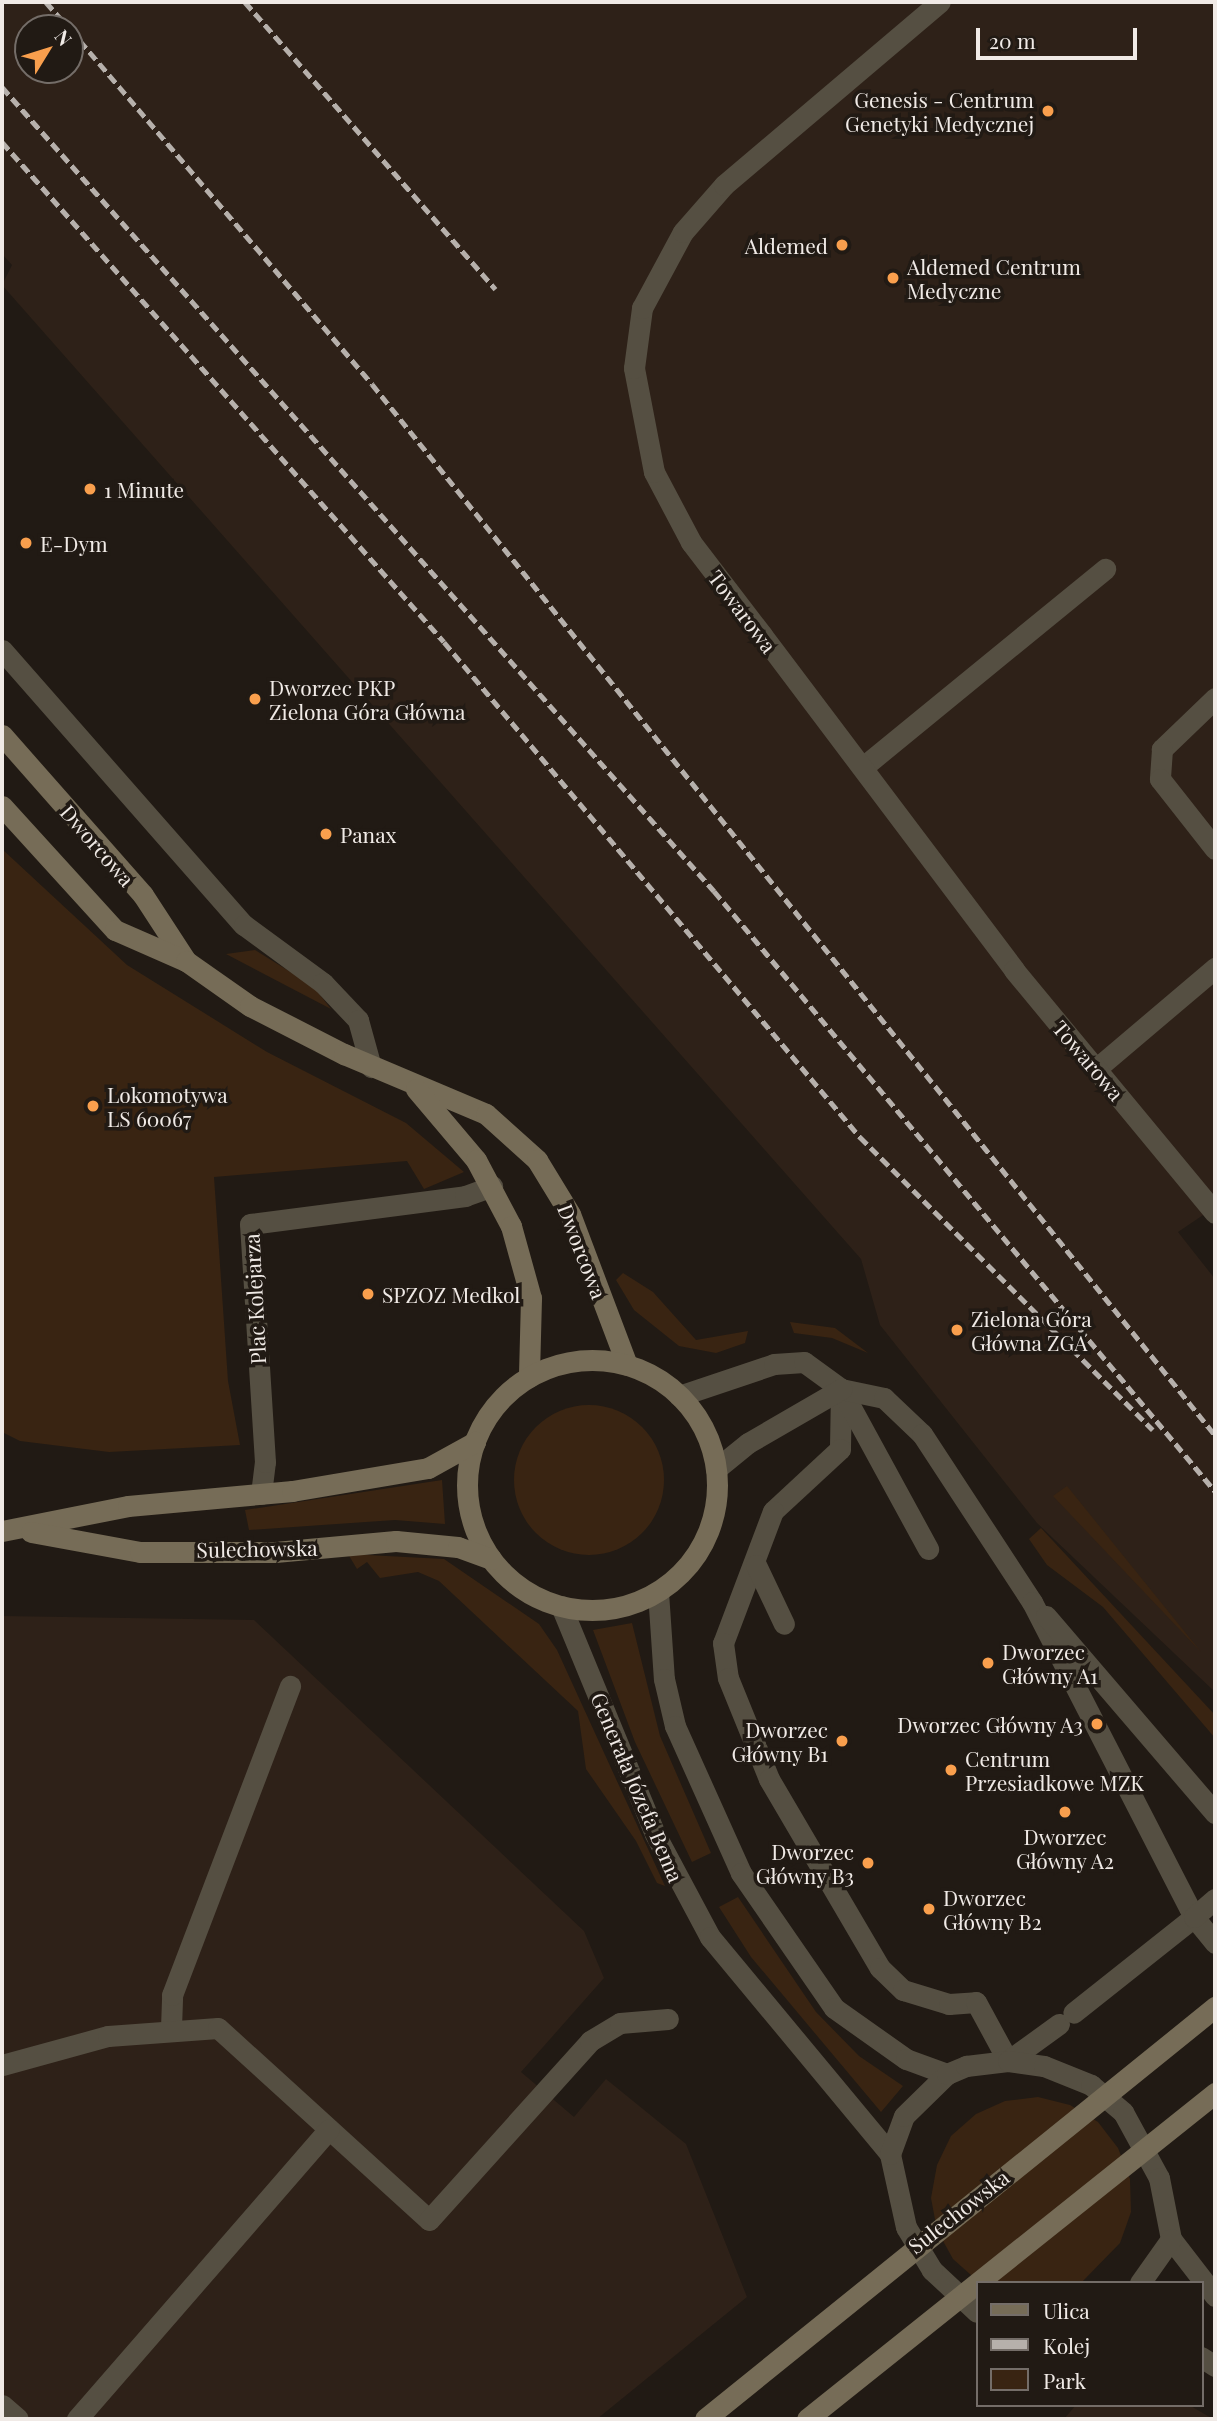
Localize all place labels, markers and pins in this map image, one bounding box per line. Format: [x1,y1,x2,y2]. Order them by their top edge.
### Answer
place label: Genesis - Centrum Genetyki Medycznej [845,86,1034,136]
marker: Genesis - Centrum Genetyki Medycznej [1040,103,1056,119]
place label: Aldemed [745,232,828,258]
marker: Aldemed [834,237,850,253]
place label: Aldemed Centrum Medyczne [907,253,1081,303]
marker: Aldemed Centrum Medyczne [885,270,901,286]
place label: 1 Minute [104,476,184,502]
marker: 1 Minute [82,481,98,497]
place label: E-Dym [40,530,108,556]
marker: E-Dym [18,535,34,551]
place label: Dworzec PKP Zielona Góra Główna [269,674,466,724]
marker: Dworzec PKP Zielona Góra Główna [247,691,263,707]
place label: Panax [340,821,396,847]
marker: Panax [318,826,334,842]
place label: Lokomotywa LS 60067 [107,1081,228,1131]
marker: Lokomotywa LS 60067 [85,1098,101,1114]
place label: SPZOZ Medkol [382,1281,520,1307]
marker: SPZOZ Medkol [360,1286,376,1302]
place label: Zielona Góra Główna ZGA [971,1305,1092,1355]
marker: Zielona Góra Główna ZGA [949,1322,965,1338]
place label: Dworzec Główny A1 [1002,1638,1099,1688]
marker: Dworzec Główny A1 [980,1655,996,1671]
place label: Dworzec Główny A3 [896,1711,1083,1737]
place label: Dworzec Główny B1 [731,1716,828,1766]
marker: Dworzec Główny A3 [1089,1716,1105,1732]
marker: Dworzec Główny B1 [834,1733,850,1749]
place label: Centrum Przesiadkowe MZK [965,1745,1144,1795]
marker: Centrum Przesiadkowe MZK [943,1762,959,1778]
marker: Dworzec Główny A2 [1057,1804,1073,1820]
place label: Dworzec Główny A2 [1015,1823,1115,1873]
place label: Dworzec Główny B3 [755,1838,854,1888]
marker: Dworzec Główny B3 [860,1855,876,1871]
place label: Dworzec Główny B2 [943,1884,1042,1934]
marker: Dworzec Główny B2 [921,1901,937,1917]

